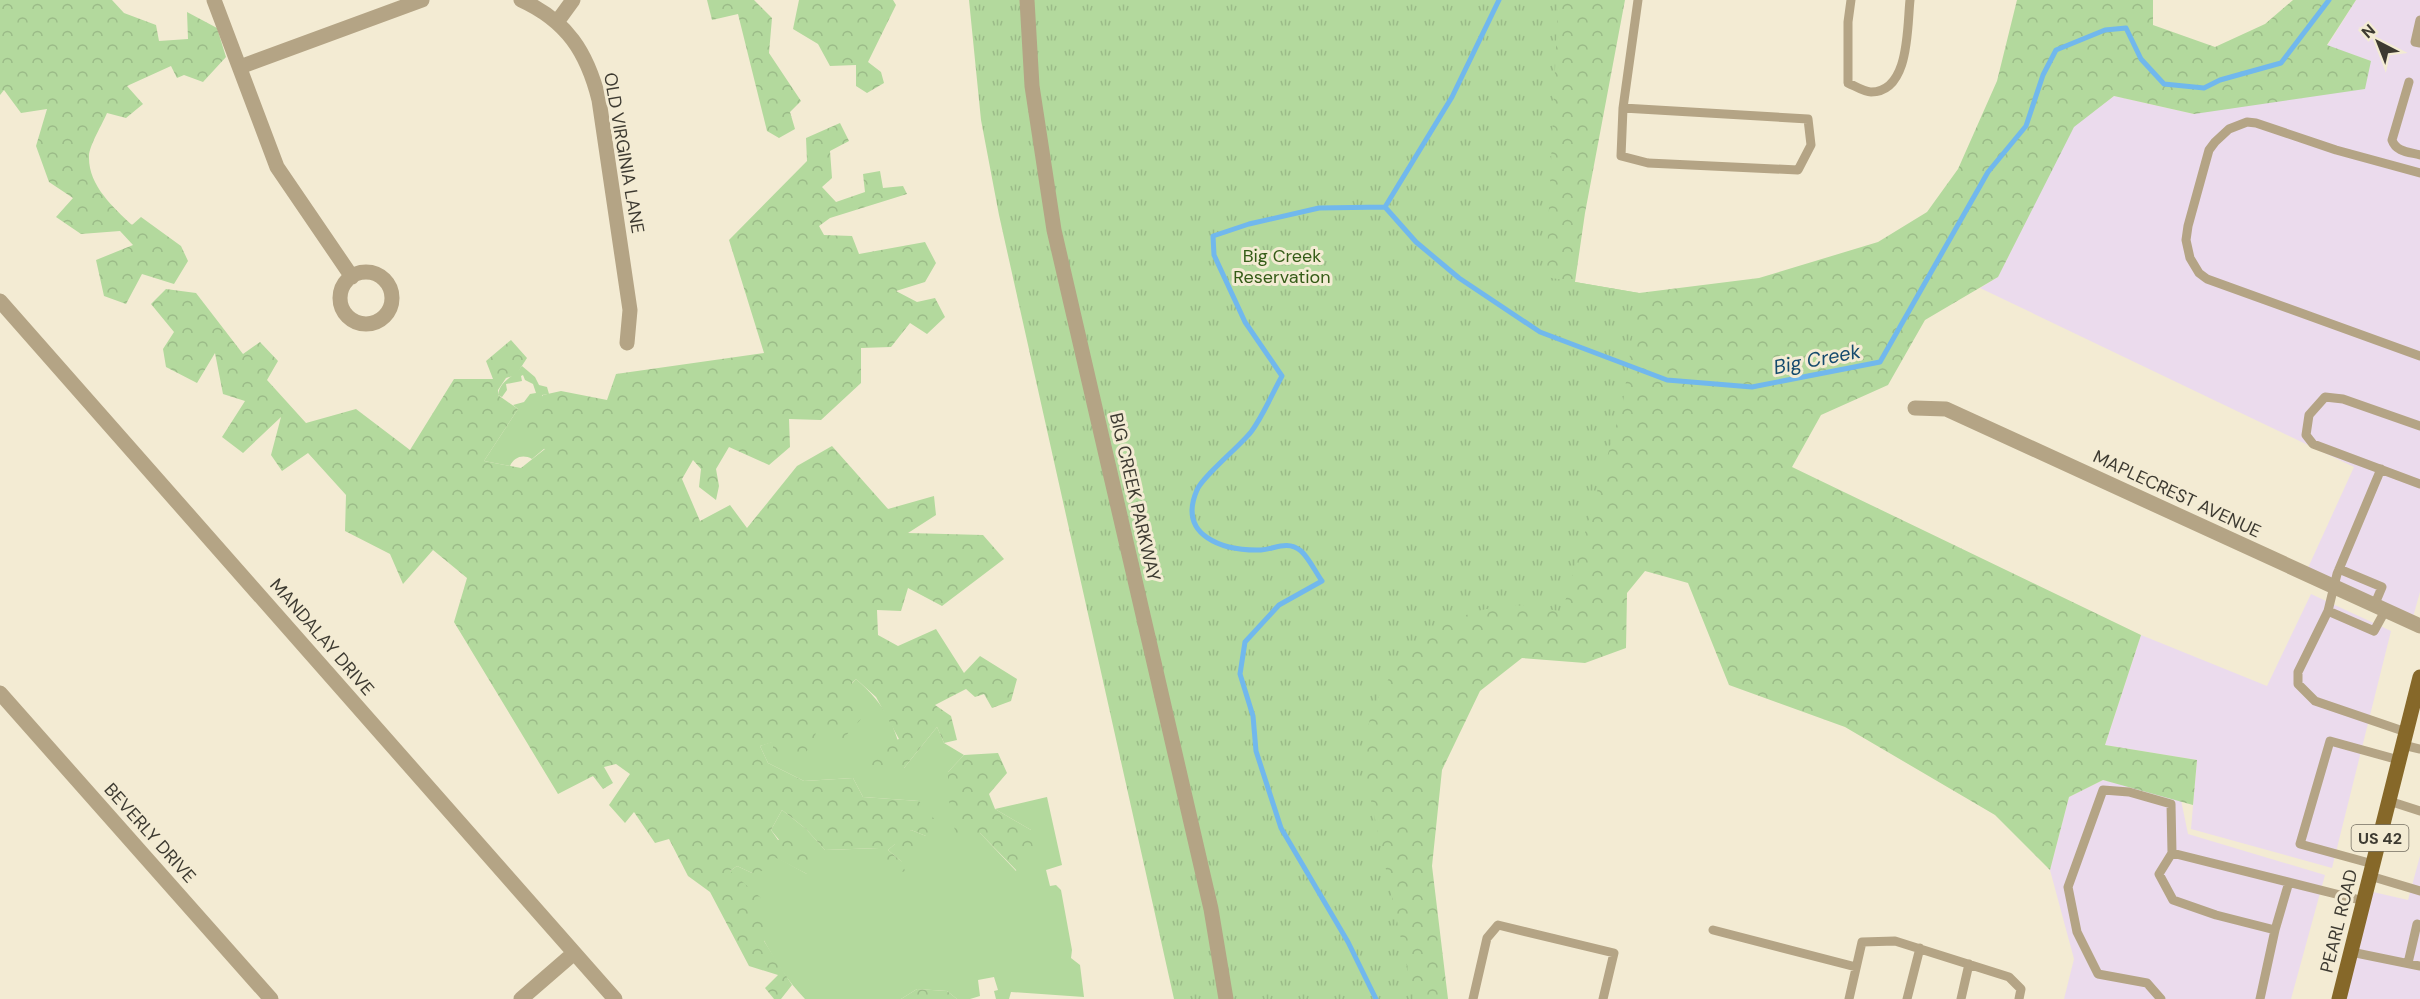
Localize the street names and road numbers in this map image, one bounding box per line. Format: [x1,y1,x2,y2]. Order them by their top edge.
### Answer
street label: OLD VIRGINIA LANE [598,71,650,235]
street label: BIG CREEK PARKWAY [1104,411,1166,584]
street label: MAPLECREST AVENUE [2089,444,2265,544]
street label: MANDALAY DRIVE [264,573,380,701]
street label: BEVERLY DRIVE [99,778,201,888]
road number: US 42 [2352,825,2408,851]
street label: PEARL ROAD [2315,867,2363,975]

